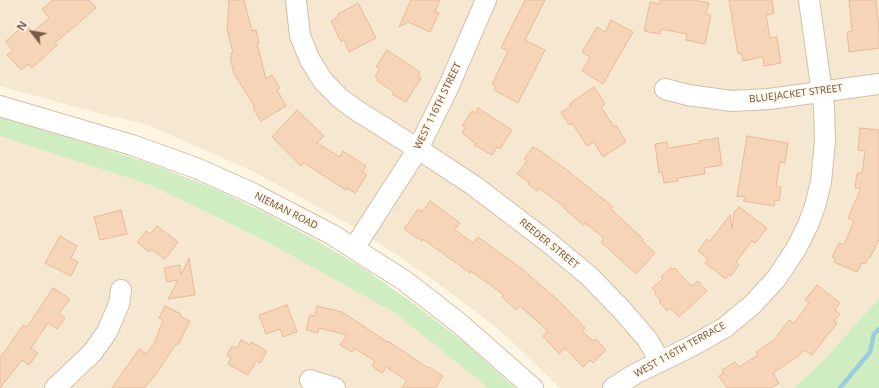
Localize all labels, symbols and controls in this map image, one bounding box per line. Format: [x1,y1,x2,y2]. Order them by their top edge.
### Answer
north arrow [12,12,52,52]
text: N [13,18,30,33]
street label: WEST 116TH STREET [412,61,464,151]
street label: BLUEJACKET STREET [749,82,843,106]
street label: NIEMAN ROAD [252,190,320,232]
street label: REEDER STREET [517,216,581,272]
street label: WEST 116TH TERRACE [632,320,728,380]

